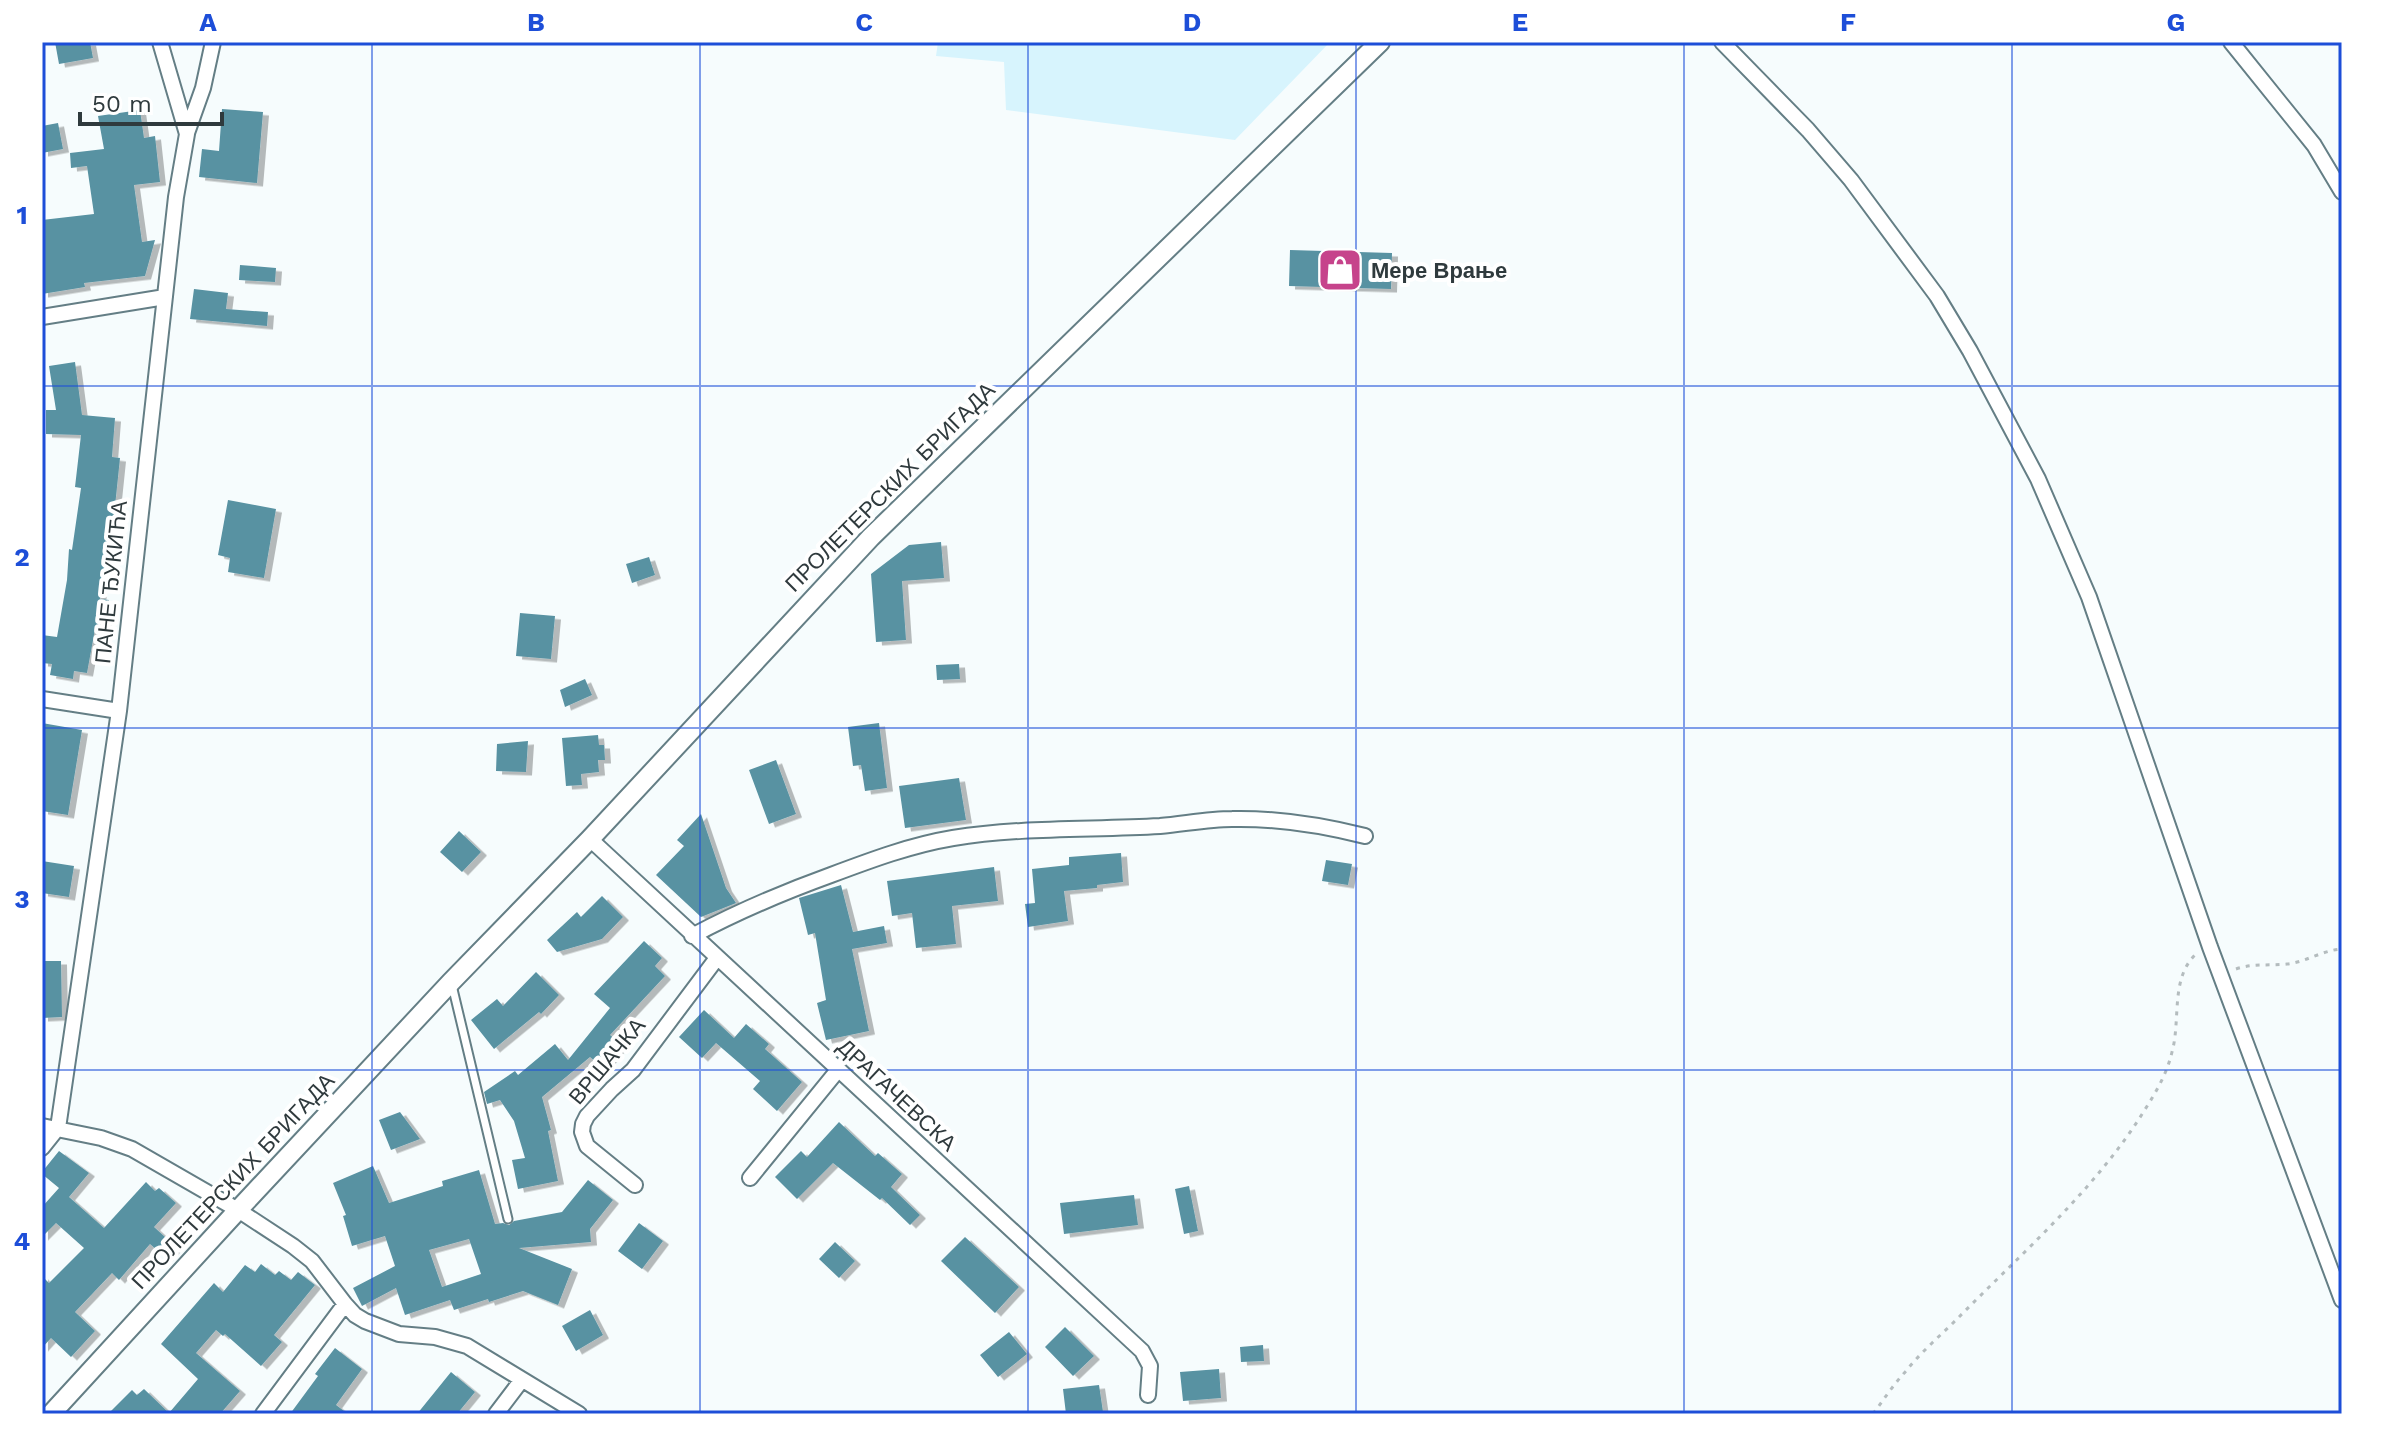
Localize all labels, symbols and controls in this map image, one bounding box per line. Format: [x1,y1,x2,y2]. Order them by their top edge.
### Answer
text: A [199,7,217,37]
text: B [527,7,545,37]
text: C [855,7,873,37]
text: D [1183,7,1201,37]
text: E [1512,7,1528,37]
text: F [1840,7,1856,37]
text: G [2167,7,2185,37]
scale bar [80,76,222,126]
text: 50 m [92,90,152,118]
text: 1 [16,200,28,230]
shop icon: Мере Врање [1316,246,1364,294]
place label: Мере Врање [1371,258,1507,283]
street label: ПРОЛЕТЕРСКИХ БРИГАДА [780,377,1000,597]
street label: ПАНЕ ЂУКИЋА [90,499,132,665]
text: 2 [14,542,30,572]
text: 3 [14,884,30,914]
street label: ВРШАЧКА [564,1013,650,1109]
street label: ДРАГАЧЕВСКА [833,1034,962,1156]
street label: ПРОЛЕТЕРСКИХ БРИГАДА [126,1068,340,1294]
text: 4 [14,1226,31,1256]

